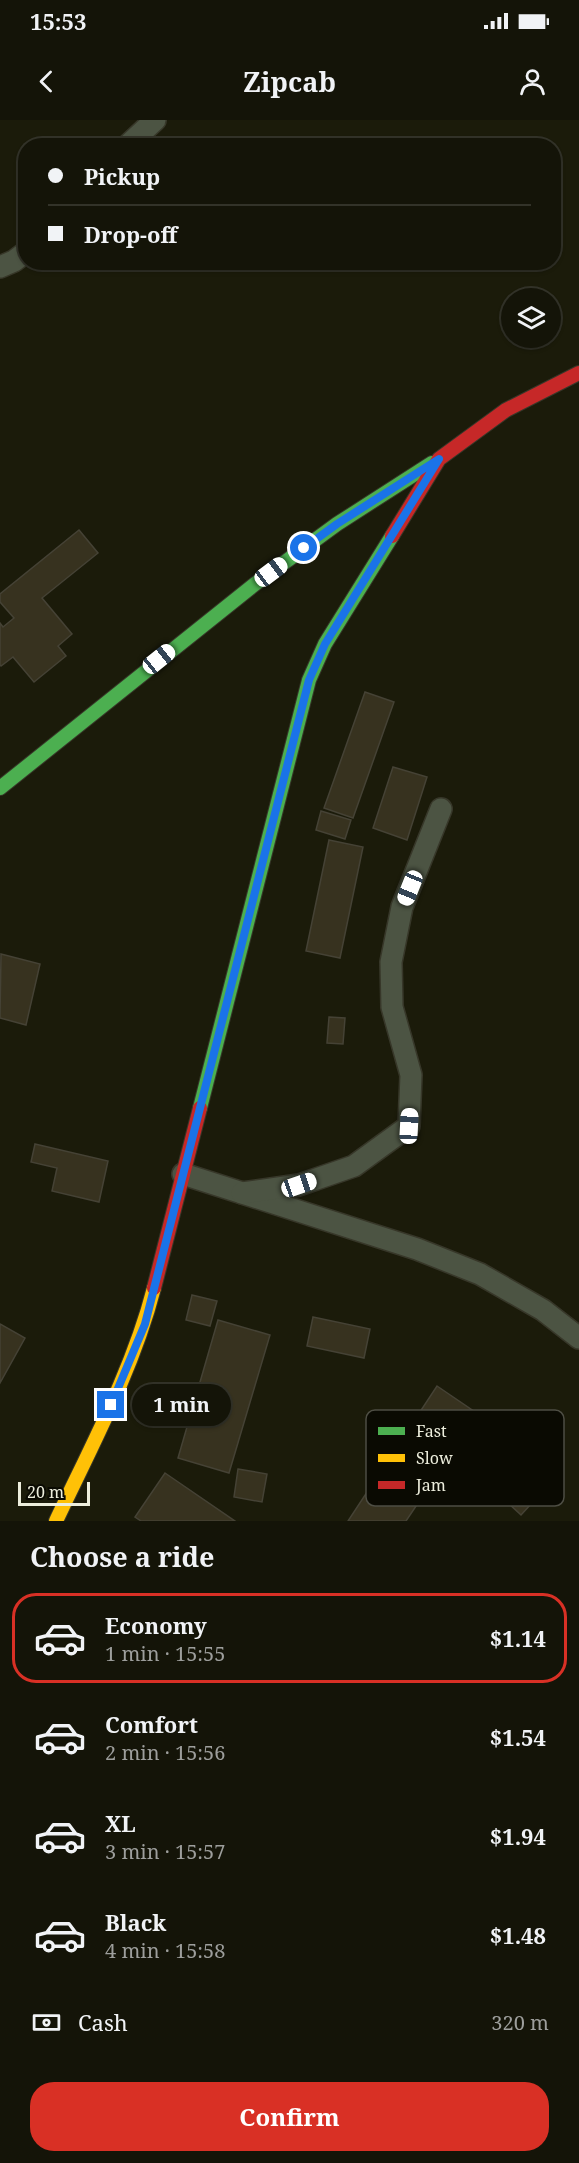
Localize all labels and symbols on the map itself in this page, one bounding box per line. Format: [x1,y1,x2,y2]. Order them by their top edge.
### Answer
route start [290,534,317,561]
car [251,554,291,590]
car [139,641,179,677]
car [395,868,425,908]
car [399,1108,419,1144]
car [279,1171,319,1199]
callout: 1 min [132,1384,231,1426]
route end [97,1391,124,1418]
legend [366,1410,564,1506]
text: Fast [416,1420,447,1442]
text: Slow [416,1447,453,1469]
text: Jam [415,1474,446,1496]
scale bar [18,1479,90,1506]

